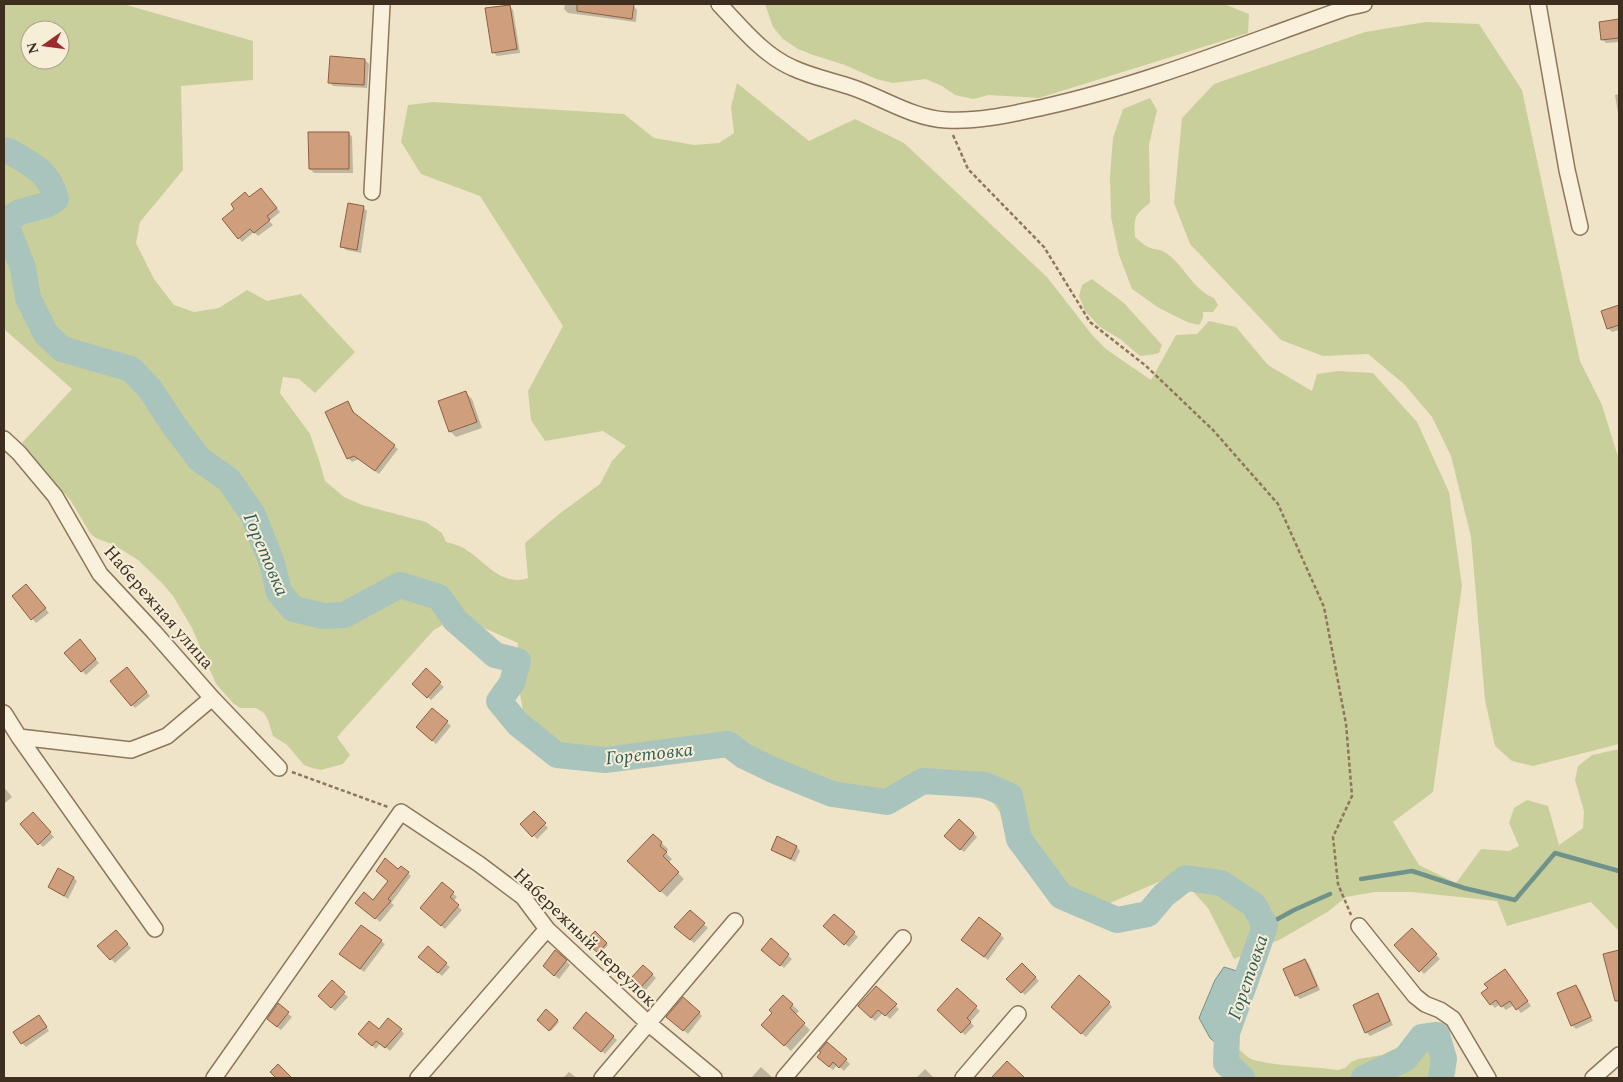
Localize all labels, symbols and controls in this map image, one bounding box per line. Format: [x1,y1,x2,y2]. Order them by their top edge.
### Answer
north arrow [20,20,70,70]
text: N [21,40,44,56]
water label: Горетовка [235,508,296,601]
street label: Набережная улица [97,539,220,676]
water label: Горетовка [604,735,695,774]
street label: Набережный переулок [507,862,662,1013]
water label: Горетовка [1220,931,1277,1024]

